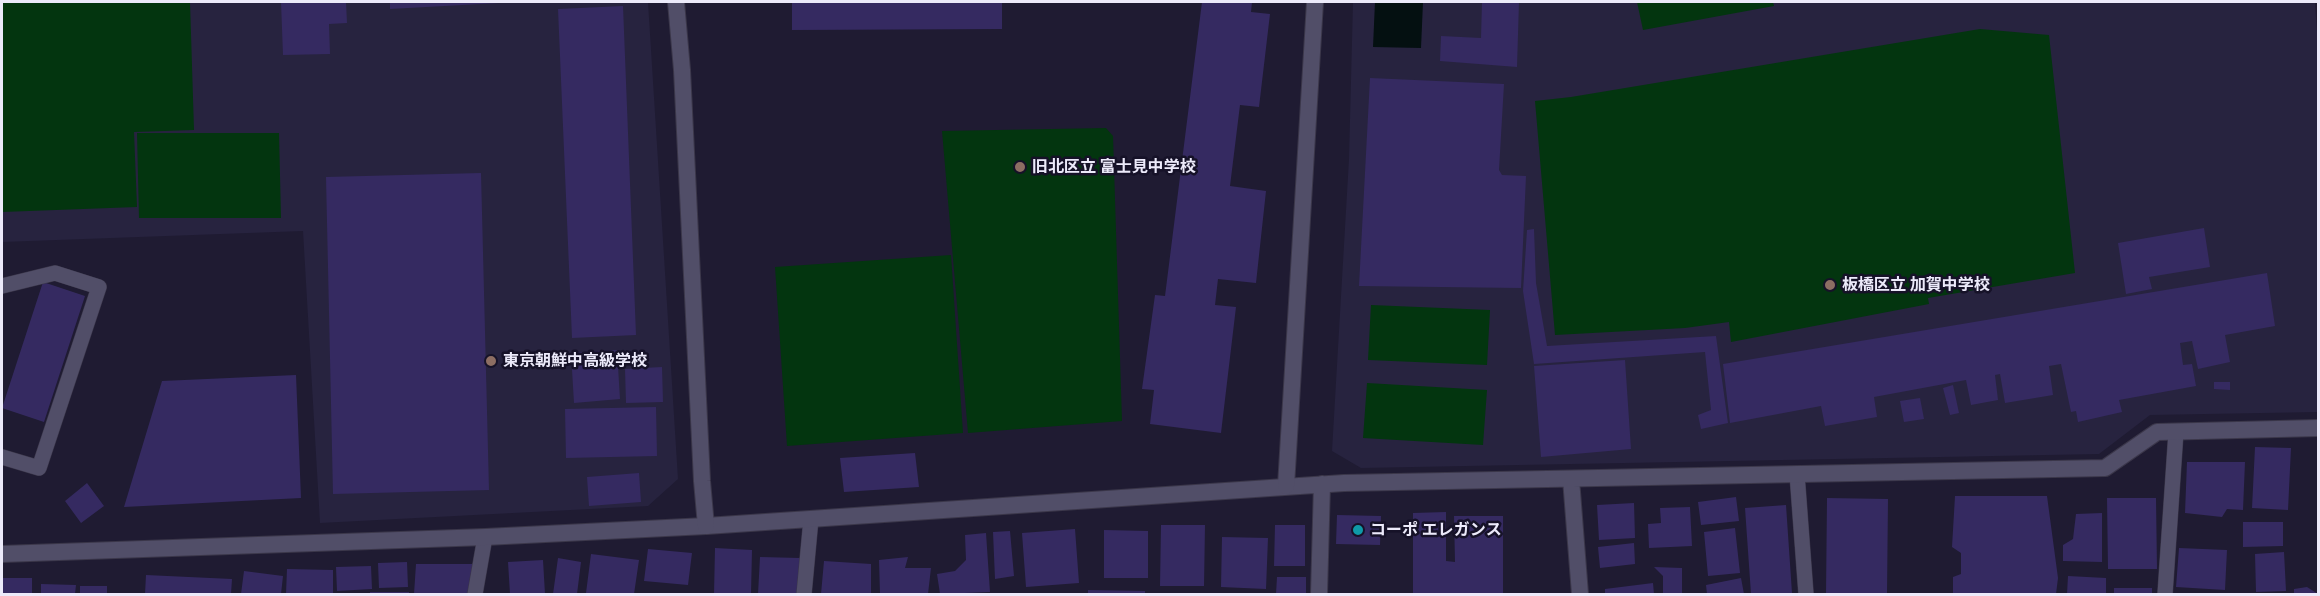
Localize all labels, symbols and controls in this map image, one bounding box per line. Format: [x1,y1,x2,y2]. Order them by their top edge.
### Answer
place label: 旧北区立 富士見中学校 [1032,157,1196,177]
marker: 旧北区立 富士見中学校 [1013,160,1027,174]
place label: 板橋区立 加賀中学校 [1842,275,1990,295]
marker: 板橋区立 加賀中学校 [1823,278,1837,292]
place label: 東京朝鮮中高級学校 [503,351,647,371]
marker: 東京朝鮮中高級学校 [484,354,498,368]
place label: コーポ エレガンス [1370,520,1502,540]
marker: コーポ エレガンス [1351,523,1365,537]

